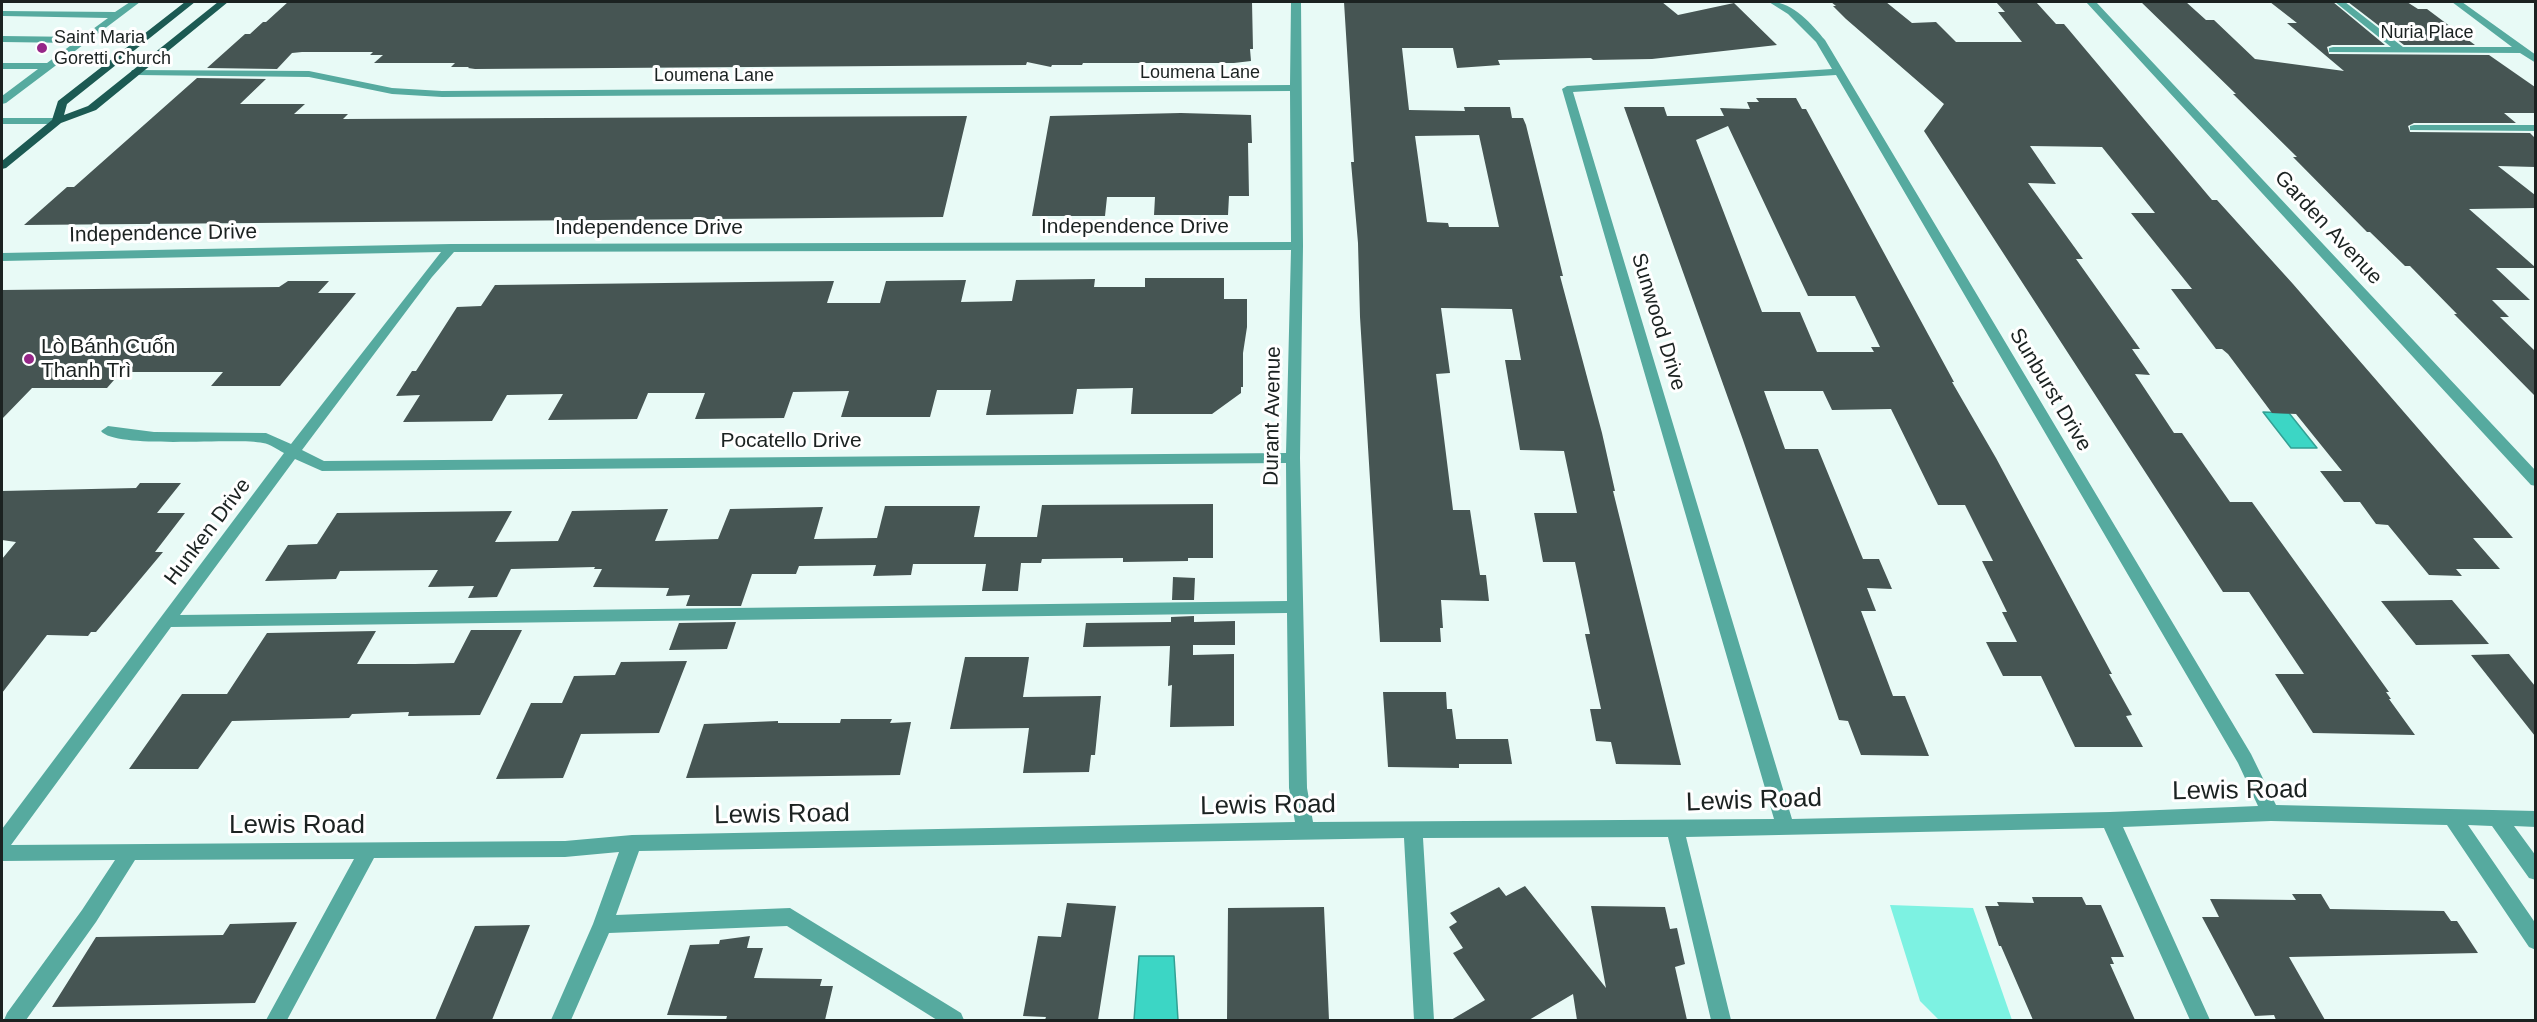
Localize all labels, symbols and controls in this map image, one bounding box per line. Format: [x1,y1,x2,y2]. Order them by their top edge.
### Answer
street label: Nuria Place [2380,22,2474,44]
place label: Saint Maria Goretti Church [54,27,171,70]
marker: Saint Maria Goretti Church [35,41,49,55]
street label: Loumena Lane [1140,62,1260,84]
street label: Loumena Lane [654,65,774,87]
street label: Garden Avenue [2269,166,2387,290]
street label: Independence Drive [1041,214,1229,240]
street label: Independence Drive [555,215,743,241]
street label: Independence Drive [69,220,257,248]
street label: Sunwood Drive [1625,250,1691,394]
street label: Sunburst Drive [2003,324,2097,456]
place label: Lò Bánh Cuốn Thanh Trì [41,334,175,384]
street label: Durant Avenue [1259,346,1287,486]
marker: Lò Bánh Cuốn Thanh Trì [22,352,36,366]
street label: Pocatello Drive [720,428,862,454]
street label: Hunken Drive [160,474,256,590]
street label: Lewis Road [2172,774,2308,808]
street label: Lewis Road [1686,783,1822,819]
street label: Lewis Road [1200,789,1336,823]
street label: Lewis Road [714,798,850,832]
street label: Lewis Road [229,810,365,842]

